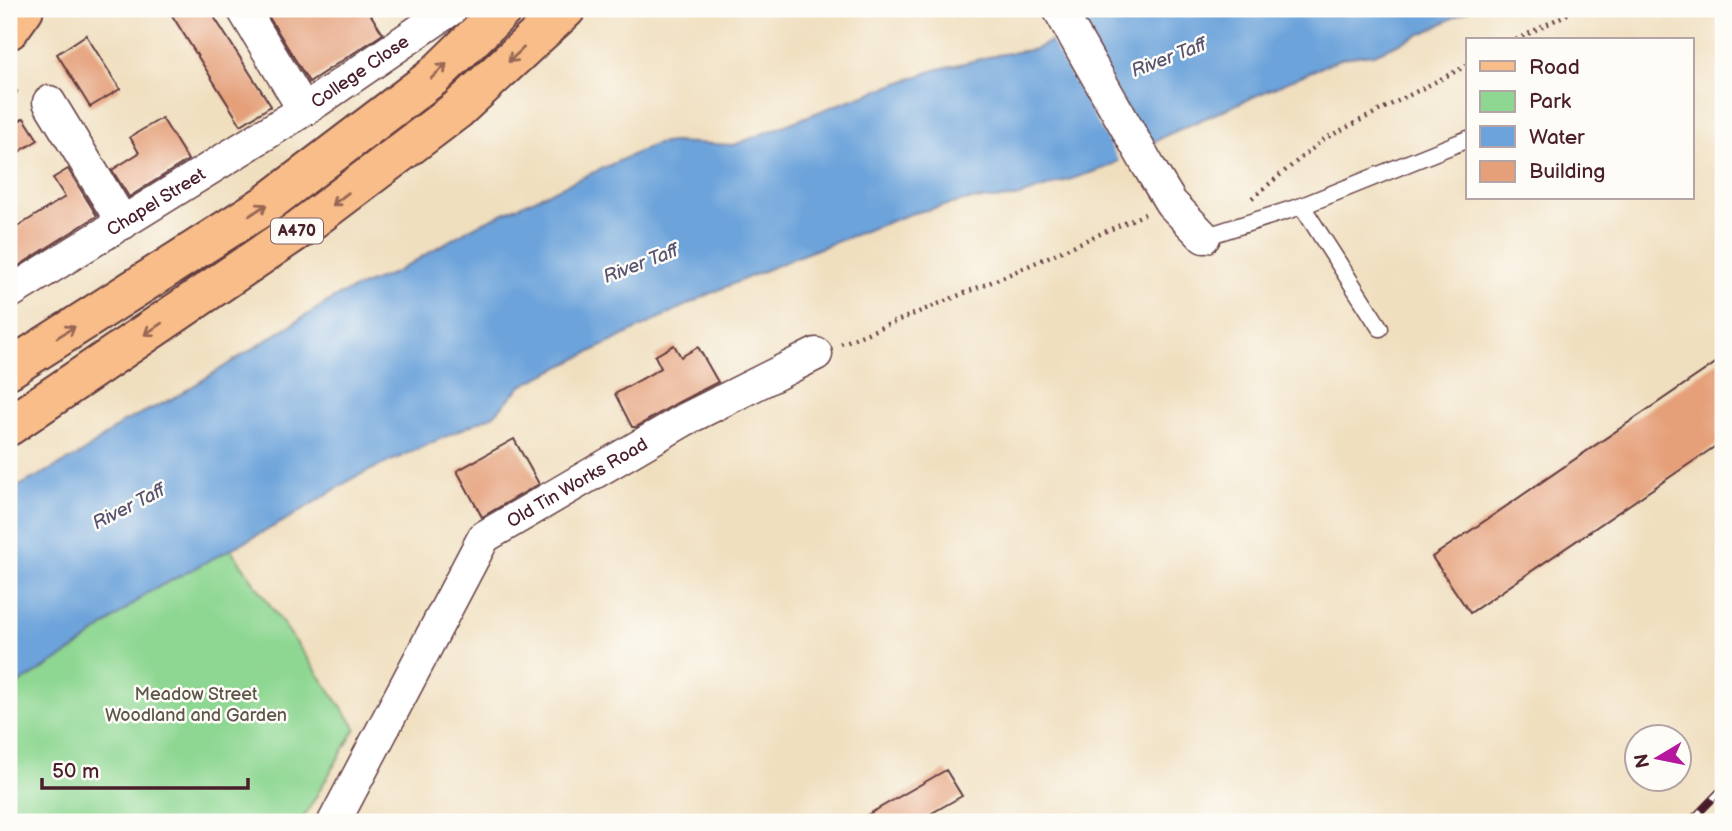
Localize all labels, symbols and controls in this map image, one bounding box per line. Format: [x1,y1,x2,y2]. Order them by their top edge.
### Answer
street label: College Close [307,30,413,113]
water label: River Taff [1128,32,1212,83]
legend [1466,38,1694,200]
one-way arrow [508,47,525,64]
text: Road [1529,55,1580,80]
one-way arrow [430,63,447,80]
text: Park [1529,89,1572,114]
text: Water [1529,125,1585,150]
text: Building [1529,159,1605,184]
street label: Chapel Street [103,163,210,240]
one-way arrow [331,191,349,206]
one-way arrow [248,202,267,217]
road number: A470 [271,218,323,244]
water label: River Taff [600,238,684,289]
one-way arrow [144,321,163,336]
one-way arrow [56,324,76,338]
street label: Old Tin Works Road [503,433,651,532]
water label: River Taff [89,478,171,535]
park label: Meadow Street Woodland and Garden [105,684,287,726]
north arrow [1624,722,1694,792]
scale bar [42,747,248,791]
text: N [1630,752,1655,770]
text: 50 m [52,759,99,784]

